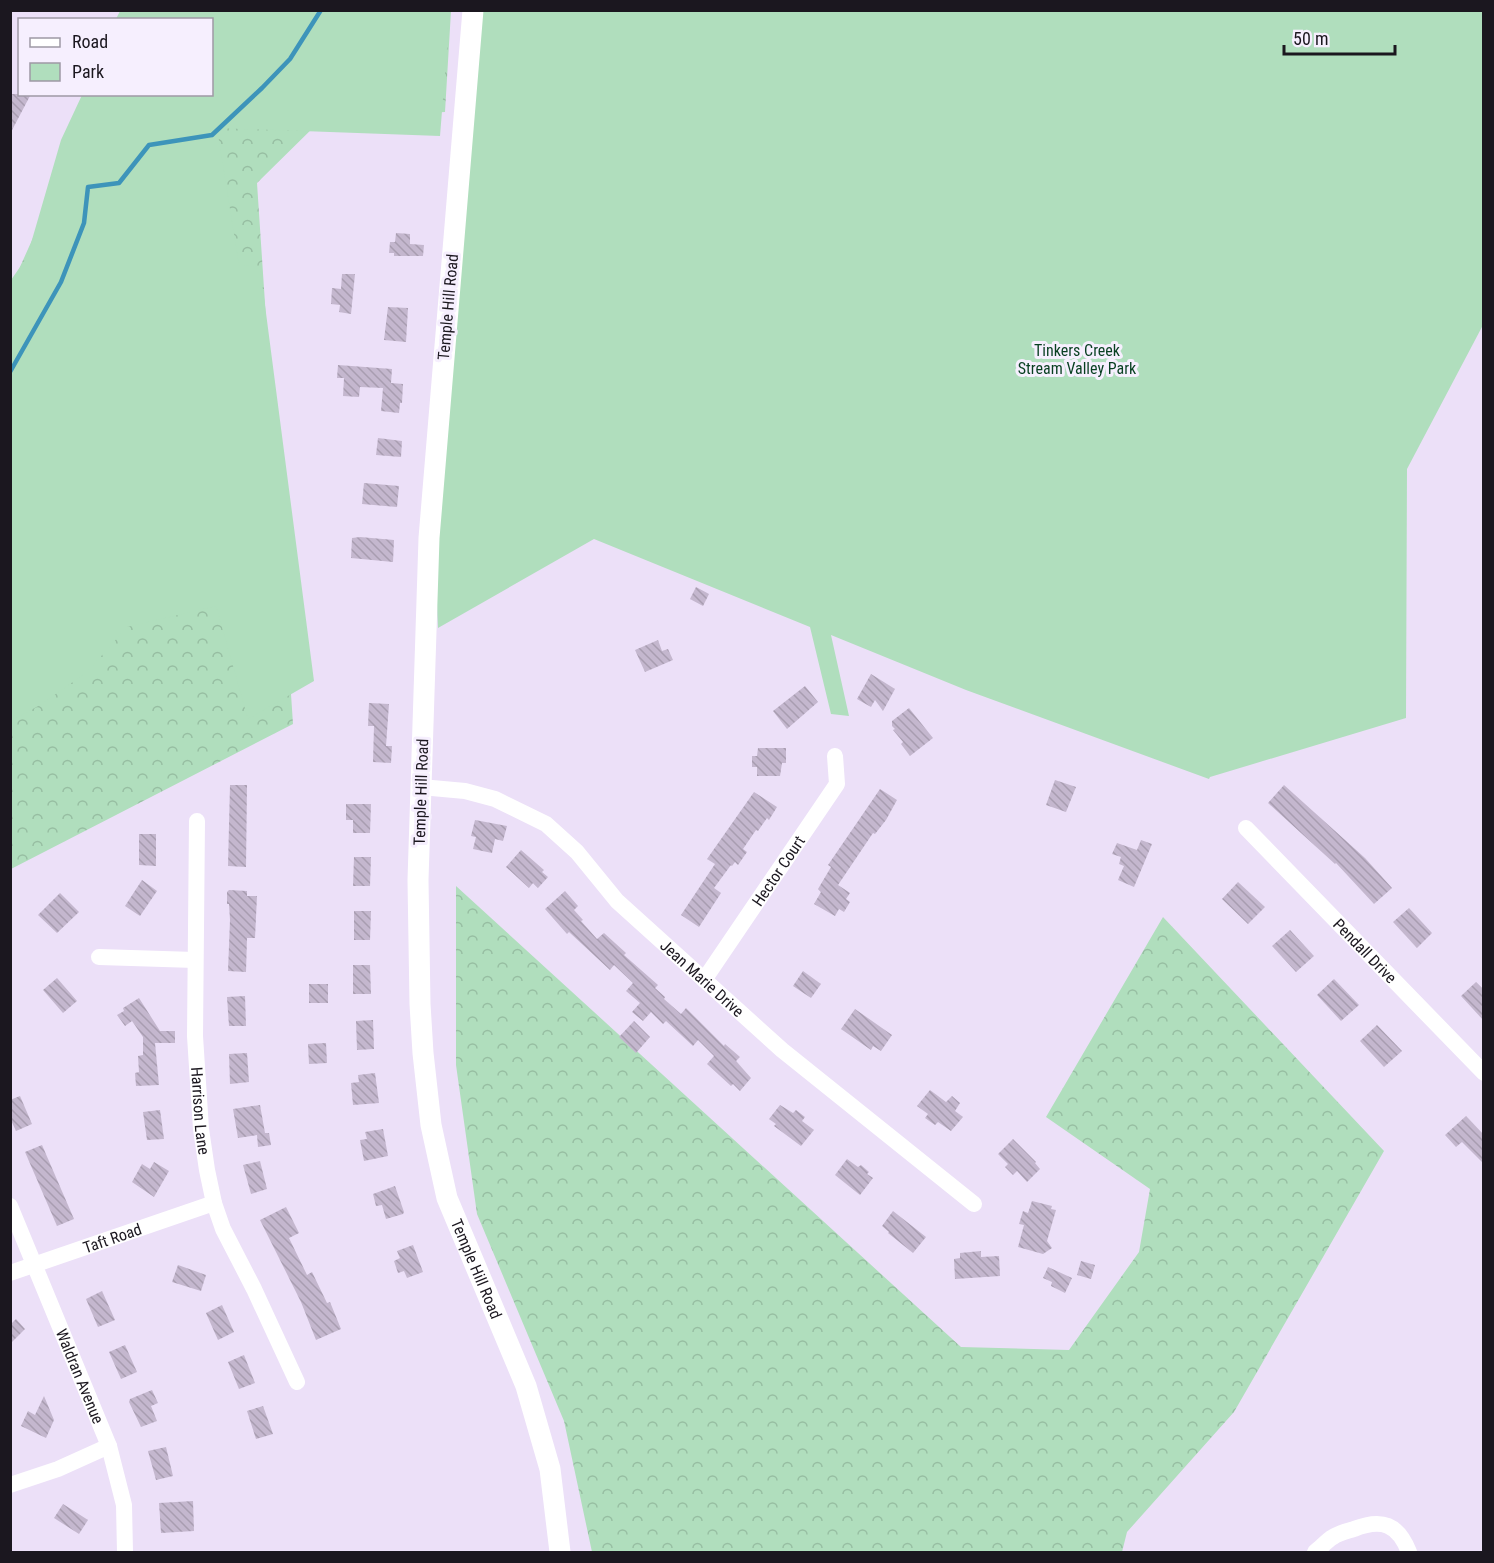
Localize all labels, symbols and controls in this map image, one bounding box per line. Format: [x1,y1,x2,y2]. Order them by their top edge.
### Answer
legend [18,18,213,96]
scale bar [1284,18,1395,56]
text: 50 m [1293,28,1328,49]
text: Road [72,31,108,52]
text: Park [72,61,104,82]
street label: Temple Hill Road [434,253,462,361]
park label: Tinkers Creek Stream Valley Park [1018,341,1137,378]
street label: Temple Hill Road [410,738,432,846]
street label: Hector Court [748,832,809,910]
street label: Pendall Drive [1330,914,1401,987]
street label: Jean Marie Drive [657,936,748,1021]
street label: Harrison Lane [188,1066,214,1156]
street label: Temple Hill Road [447,1216,506,1322]
street label: Taft Road [80,1219,144,1257]
street label: Waldran Avenue [52,1326,108,1426]

